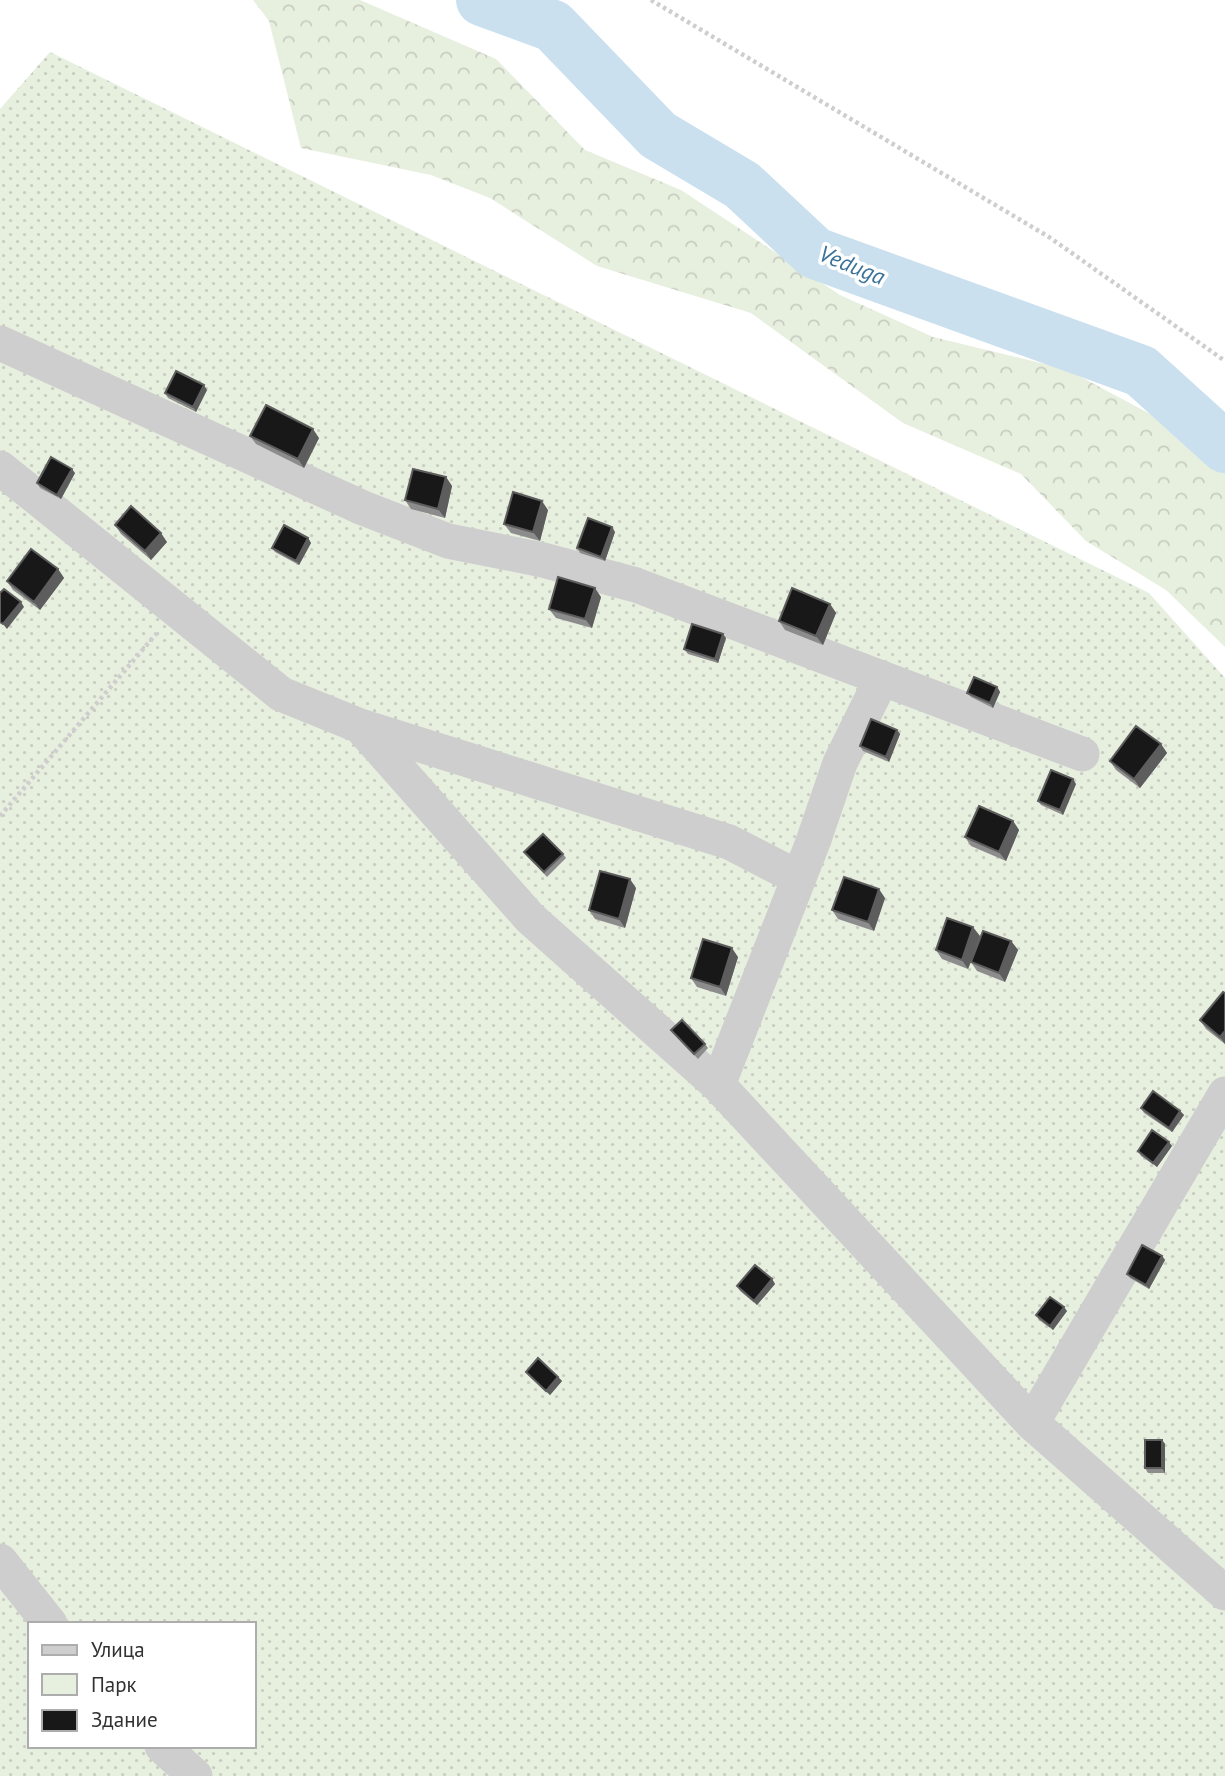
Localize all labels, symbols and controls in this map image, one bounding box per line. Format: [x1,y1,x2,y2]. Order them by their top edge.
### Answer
water label: Veduga [815,238,889,291]
legend [28,1622,256,1748]
text: Улица [91,1636,145,1663]
text: Парк [91,1671,137,1698]
text: Здание [91,1706,158,1733]

